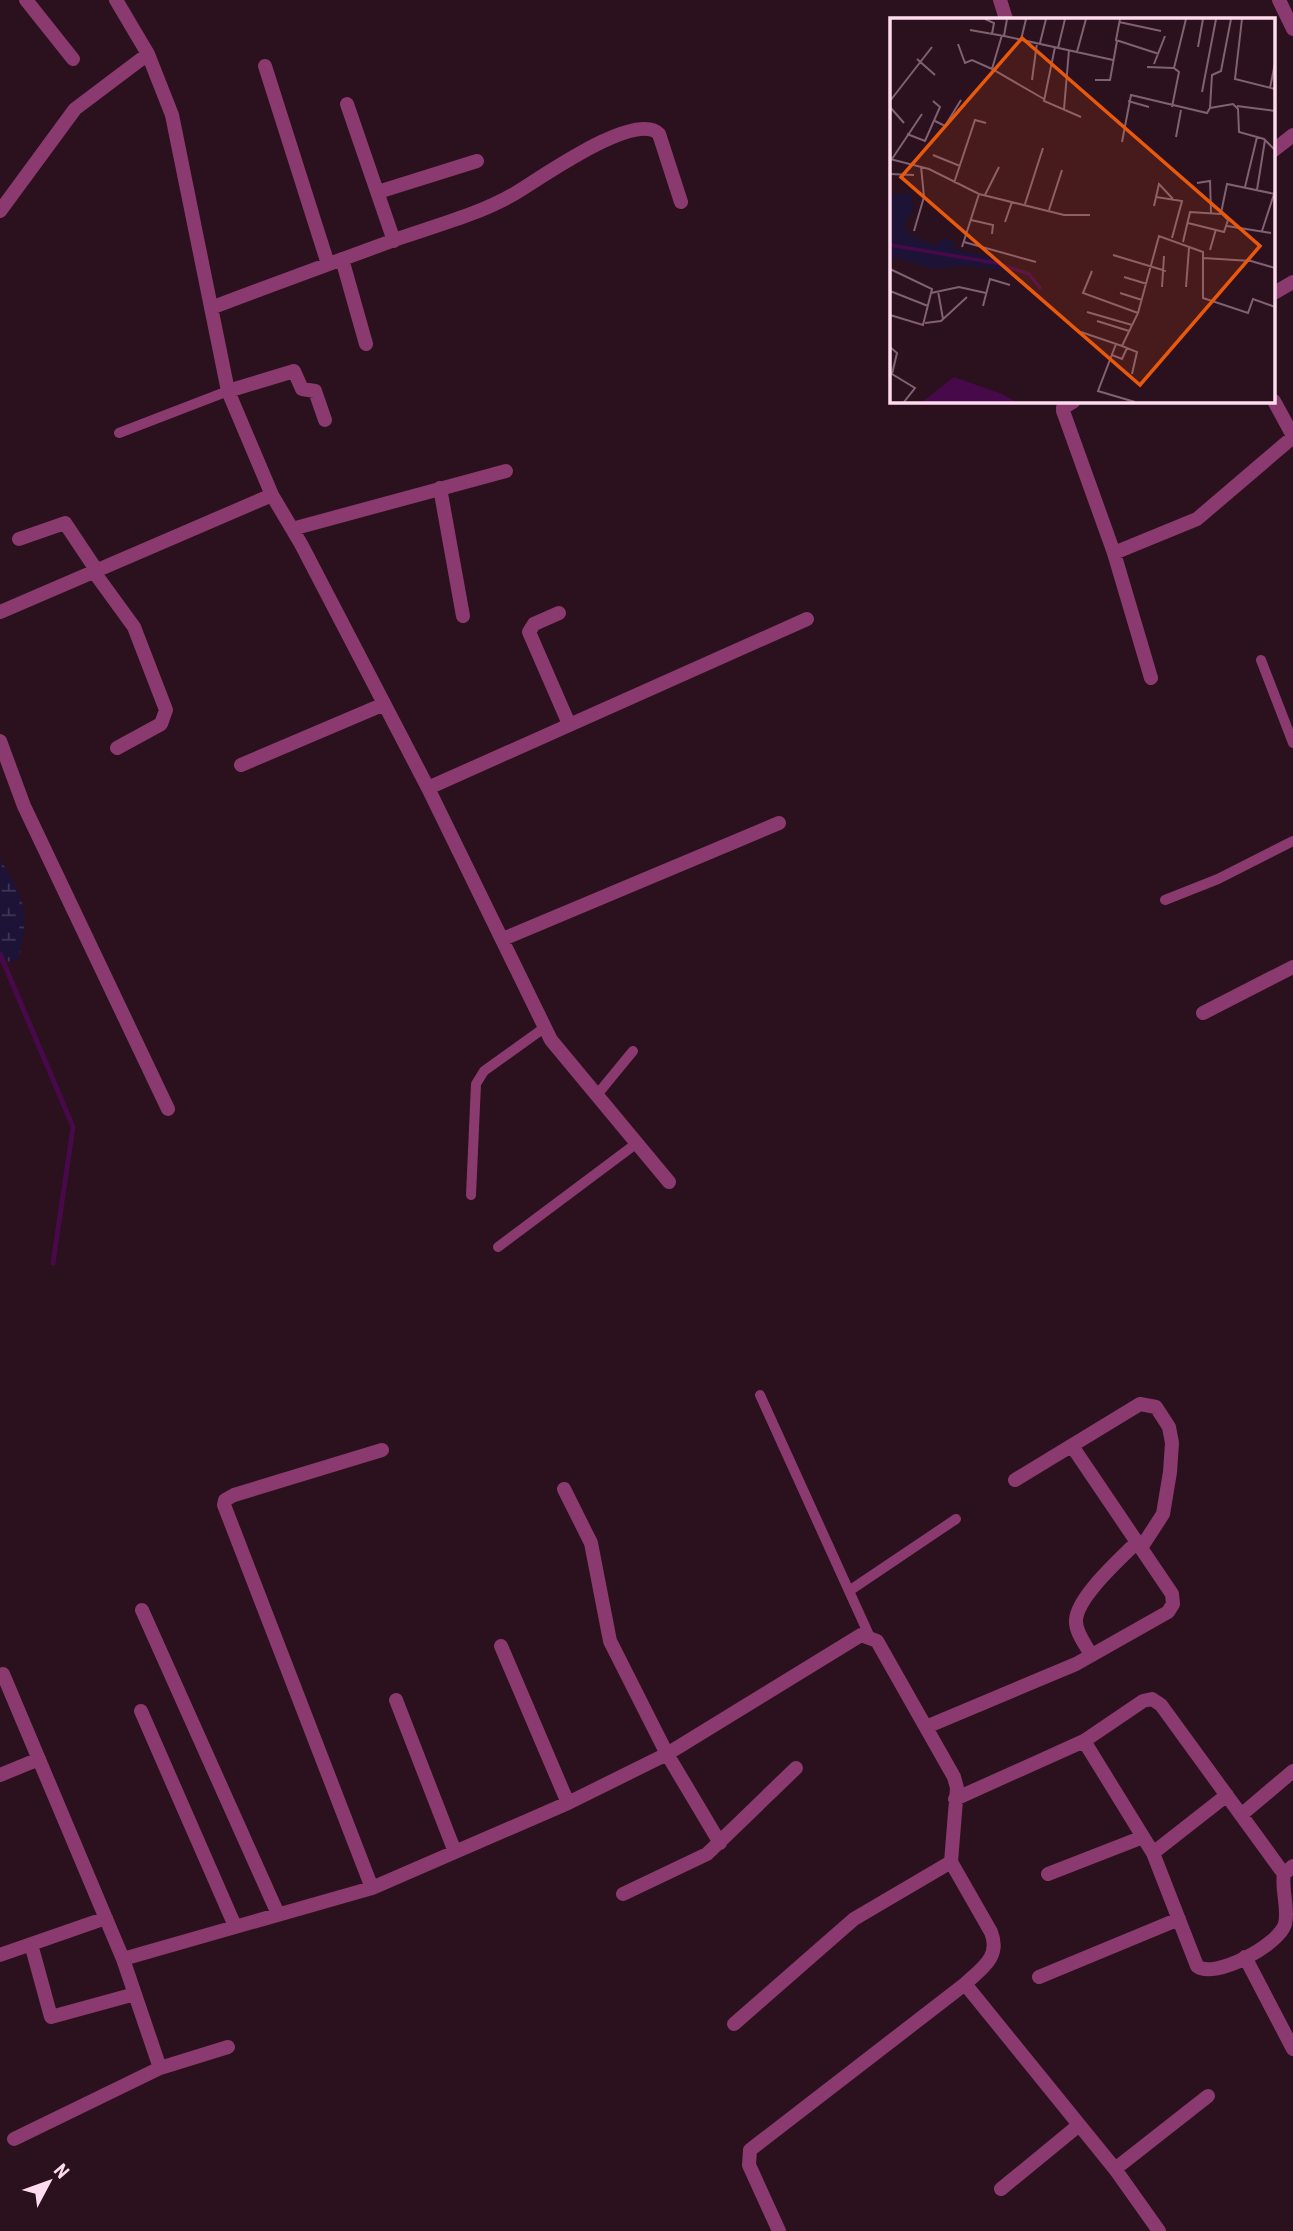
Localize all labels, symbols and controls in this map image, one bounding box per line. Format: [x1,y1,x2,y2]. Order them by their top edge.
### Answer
inset map [890,18,1276,402]
north arrow [14,2147,84,2217]
text: N [49,2159,74,2183]

